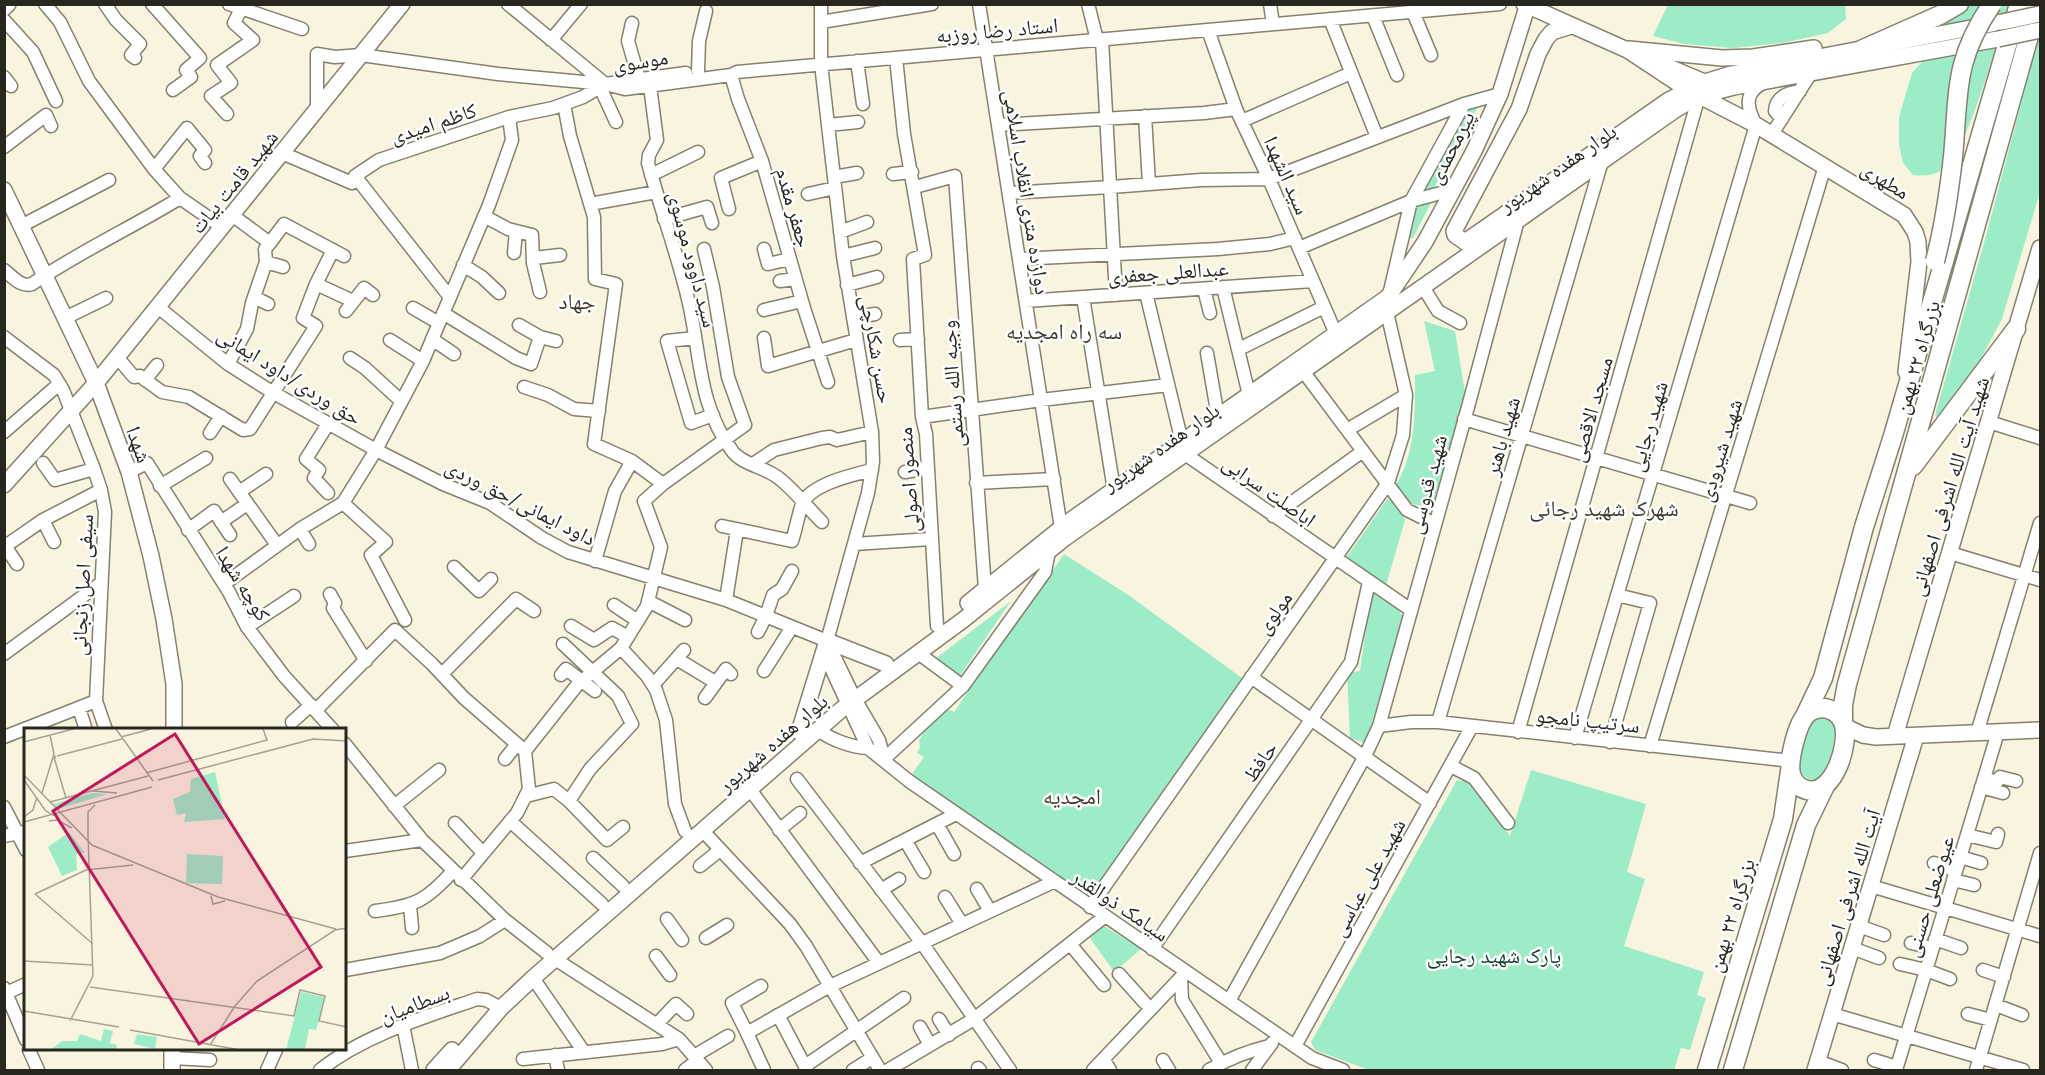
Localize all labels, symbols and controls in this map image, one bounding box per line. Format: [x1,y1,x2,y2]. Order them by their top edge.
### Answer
street label: استاد رضا روزبه [935,11,1059,47]
street label: موسوی [610,43,670,78]
street label: دوازده متری انقلاب اسلامی [997,88,1057,297]
street label: کاظم امیدی [387,96,481,151]
street label: پیرمحمدی [1421,106,1480,188]
street label: بلوار هفده شهریور [1493,117,1621,218]
street label: شهید قامت بیات [184,124,283,238]
street label: سید الشهدا [1259,132,1316,218]
street label: مطهری [1857,155,1915,204]
street label: جعفر مقدم [769,164,818,251]
street label: سید داوود موسوی [663,188,724,330]
street label: عبدالعلی جعفری [1107,254,1230,290]
district label: جهاد [558,287,596,314]
street label: حسن شکارچی [854,293,900,405]
street label: بزرگراه ۲۲ بهمن [1888,297,1946,417]
district label: سه راه امجدیه [1006,317,1122,344]
street label: وجیه الله رستمی [934,319,970,449]
street label: حق وردی/داود ایمانی [212,321,367,431]
street label: مسجد الاقصی [1563,354,1619,465]
street label: شهید آیت الله اشرفی اصفهانی [1903,373,1995,599]
street label: شهید رجایی [1622,378,1674,475]
street label: شهید باهنر [1478,394,1525,480]
street label: بلوار هفده شهریور [1096,396,1224,497]
street label: شهید شیرودی [1692,396,1747,505]
street label: شهدا [121,422,158,466]
street label: منصور اصولی [891,426,925,534]
street label: شهید قدوسی [1401,432,1453,537]
street label: اباصلت سرابی [1218,449,1321,533]
street label: داود ایمانی/حق وردی [441,452,600,551]
district label: شهرک شهید رجائی [1529,494,1679,522]
street label: سیفی اصل زنجانی [65,513,99,657]
street label: کوچه شهدا [210,541,277,626]
street label: مولوی [1249,586,1297,639]
street label: بلوار هفده شهریور [711,688,833,798]
street label: سرتیپ نامجو [1535,701,1641,738]
inset map [24,728,346,1051]
street label: حافظ [1236,736,1282,786]
district label: امجدیه [1043,782,1101,809]
street label: آیت الله اشرفی اصفهانی [1807,805,1887,989]
street label: شهید علی عباسی [1324,814,1411,941]
street label: عیوضعلی حسنی [1898,832,1960,960]
street label: بزرگراه ۲۲ بهمن [1701,855,1761,975]
street label: سیامک ذوالقدر [1067,862,1174,946]
park label: پارک شهید رجایی [1427,942,1561,969]
street label: بسطامیان [375,978,453,1029]

